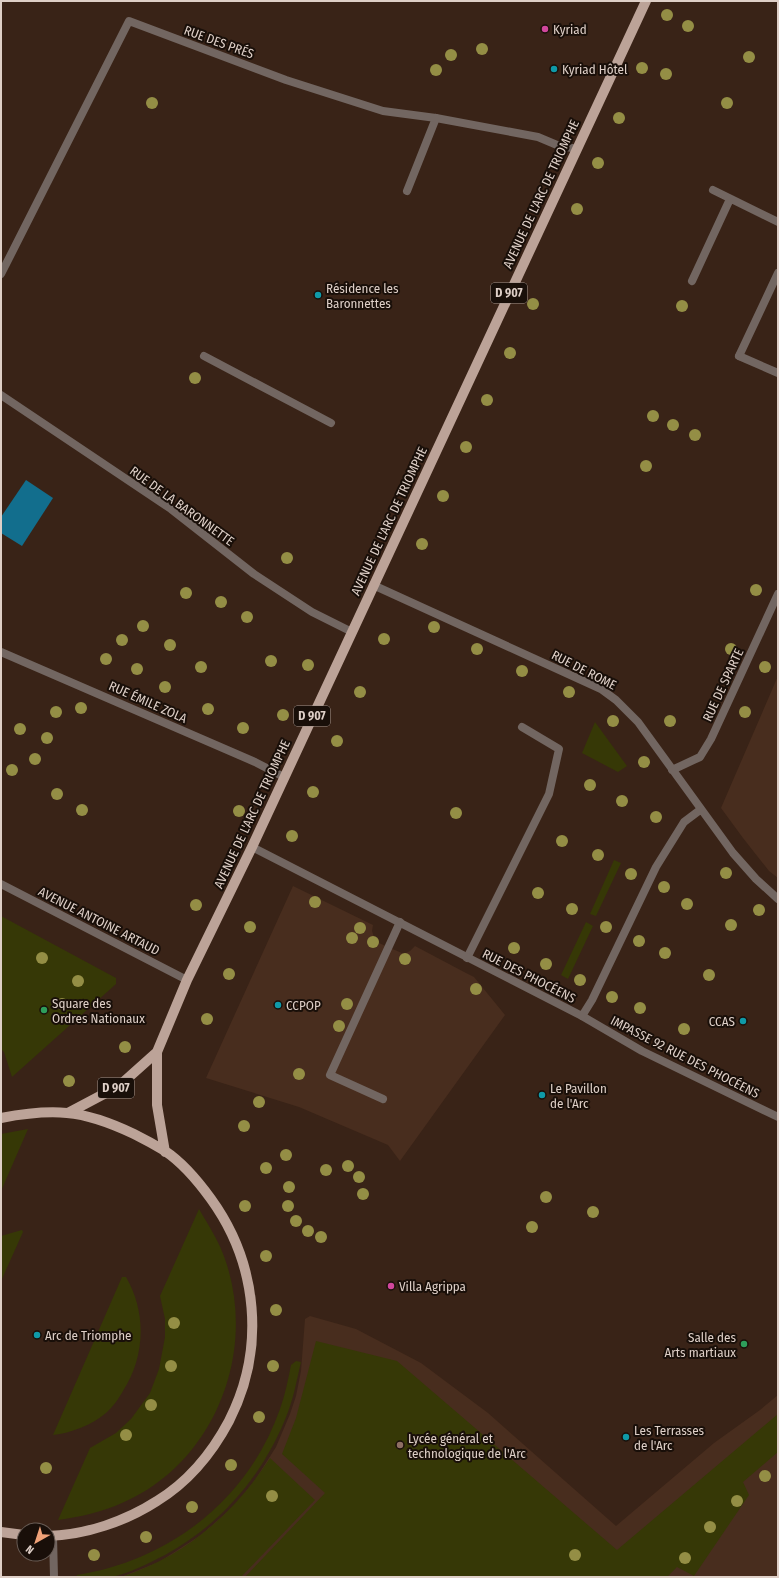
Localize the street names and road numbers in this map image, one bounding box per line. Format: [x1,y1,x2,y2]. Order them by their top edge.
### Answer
street label: RUE DES PRÉS [182,22,256,62]
street label: AVENUE DE L'ARC DE TRIOMPHE [500,117,582,271]
road number: D 907 [491,283,527,303]
street label: AVENUE DE L'ARC DE TRIOMPHE [348,444,430,598]
street label: RUE DE LA BARONNETTE [127,463,237,549]
street label: RUE DE SPARTE [700,646,746,724]
street label: RUE DE ROME [549,647,619,693]
street label: RUE ÉMILE ZOLA [107,678,190,726]
road number: D 907 [294,706,330,726]
street label: AVENUE DE L'ARC DE TRIOMPHE [211,737,293,891]
street label: AVENUE ANTOINE ARTAUD [36,884,162,958]
street label: RUE DES PHOCÉENS [480,946,578,1006]
street label: IMPASSE 92 RUE DES PHOCÉENS [608,1013,762,1101]
road number: D 907 [98,1078,134,1098]

